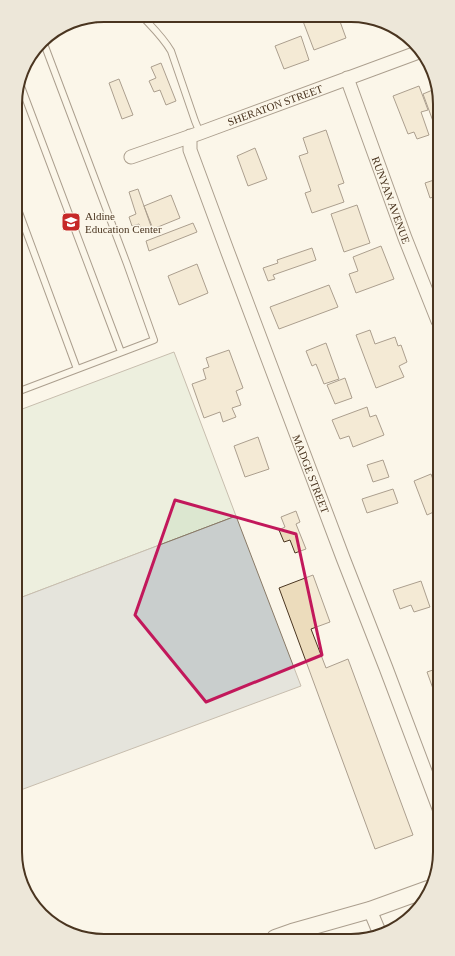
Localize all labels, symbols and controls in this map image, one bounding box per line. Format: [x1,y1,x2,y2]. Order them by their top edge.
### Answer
street label: SHERATON STREET [226,82,324,128]
street label: RUNYAN AVENUE [370,155,412,245]
place label: Aldine Education Center [85,210,162,235]
school or university icon: Aldine Education Center [60,211,82,233]
street label: MADGE STREET [290,433,332,515]

